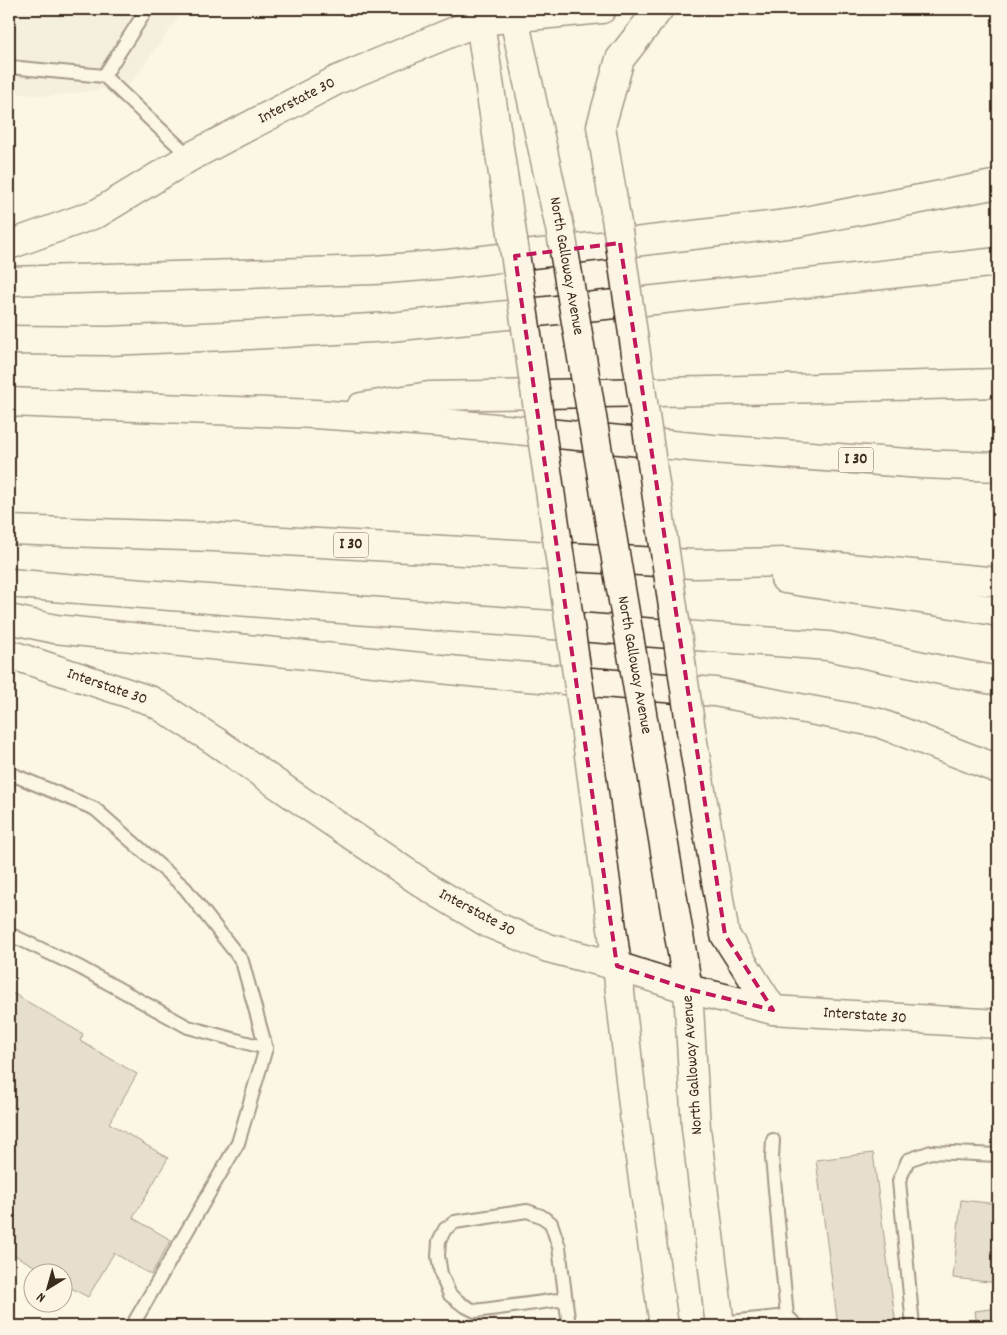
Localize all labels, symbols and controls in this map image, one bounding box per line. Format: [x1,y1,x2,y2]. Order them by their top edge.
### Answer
street label: Interstate 30 [254,72,340,130]
street label: North Galloway Avenue [543,195,589,337]
road number: I 30 [838,448,874,472]
road number: I 30 [334,532,368,558]
street label: North Galloway Avenue [611,594,657,736]
street label: Interstate 30 [64,662,150,712]
street label: Interstate 30 [435,883,519,943]
street label: North Galloway Avenue [677,994,709,1136]
street label: Interstate 30 [822,1002,908,1030]
north arrow [22,1262,72,1312]
text: N [33,1287,50,1307]

